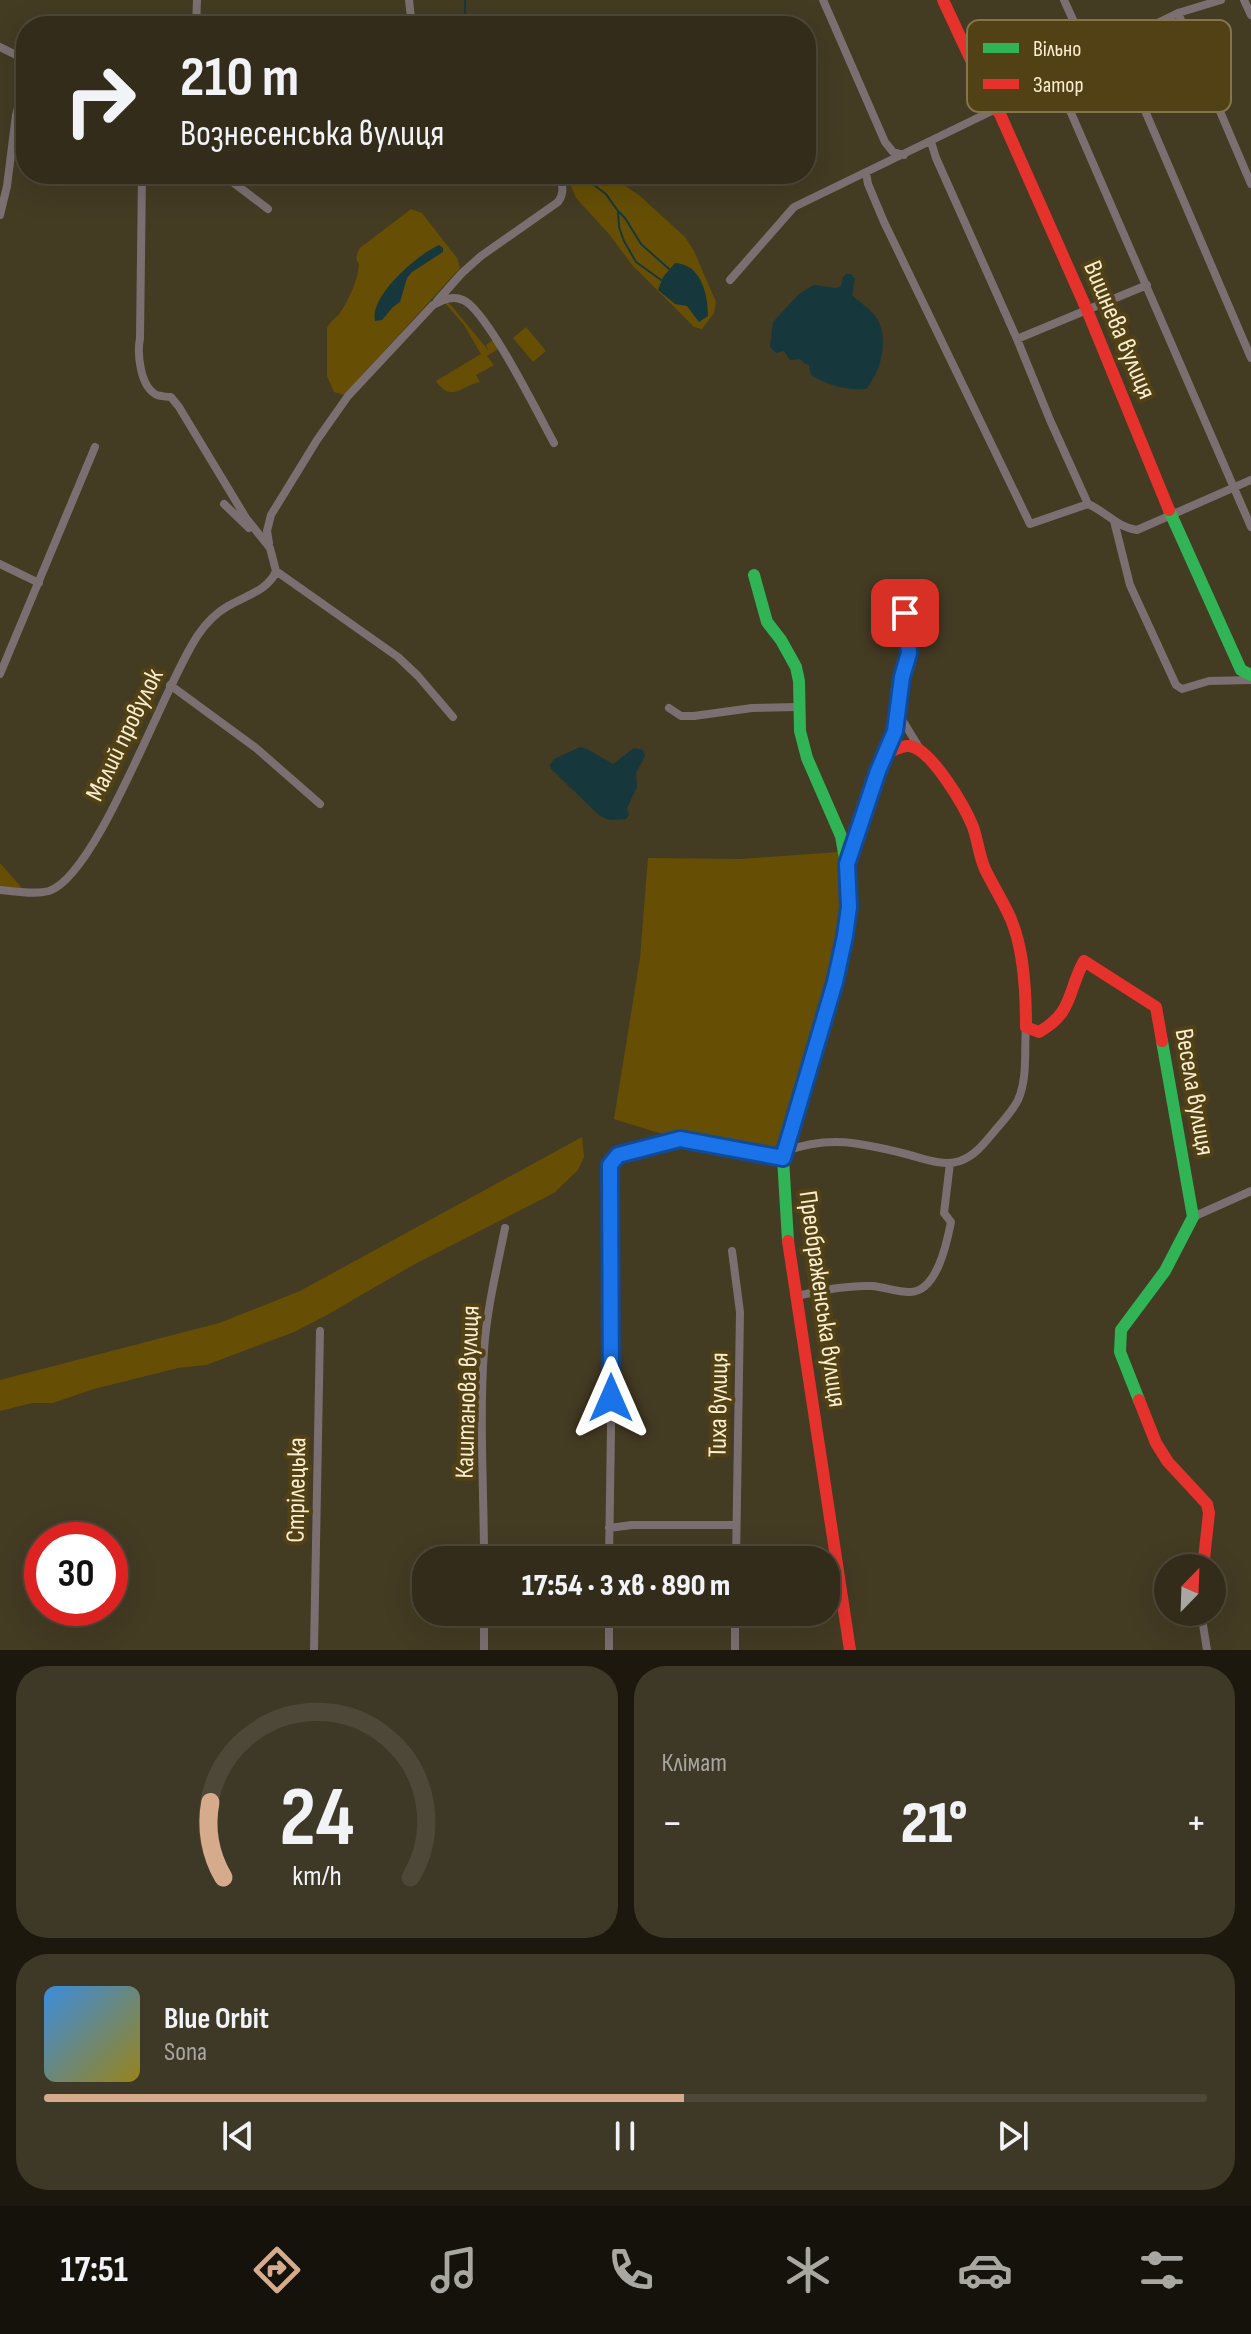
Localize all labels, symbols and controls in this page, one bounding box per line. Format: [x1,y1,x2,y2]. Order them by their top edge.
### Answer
legend [967,20,1231,112]
text: Вільно [1033,36,1081,63]
text: 210 m [180,45,299,112]
icon: right [48,48,152,152]
text: Затор [1033,72,1084,99]
text: Вознесенська вулиця [180,113,444,156]
street label: Вишнева вулиця [1076,256,1162,404]
pin [871,579,939,647]
icon: arrive [883,591,927,635]
street label: Малий провулок [80,664,170,806]
street label: Весела вулиця [1168,1026,1220,1158]
street label: Преображенська вулиця [791,1189,853,1409]
street label: Каштанова вулиця [449,1305,487,1479]
street label: Тиха вулиця [703,1352,735,1458]
position arrow [569,1356,653,1440]
street label: Стрілецька [281,1437,313,1543]
speed limit sign: 30 [24,1522,128,1626]
north arrow [1154,1554,1226,1626]
map controls [1154,1554,1226,1626]
text: 17:54 · 3 хв · 890 m [522,1568,730,1604]
text: Клімат [662,1748,727,1779]
text: 24 [279,1769,354,1869]
text: 21° [901,1788,968,1860]
text: − [662,1797,683,1850]
text: + [1185,1797,1207,1850]
text: km/h [292,1859,341,1894]
text: Blue Orbit [164,2001,269,2037]
text: Sona [164,2037,207,2068]
icon: previous [216,2114,260,2158]
icon: pause [603,2114,647,2158]
icon: next [991,2114,1035,2158]
icon: directions [249,2242,305,2298]
icon: music [426,2242,482,2298]
icon: phone [603,2242,659,2298]
icon: climate [780,2242,836,2298]
icon: car [957,2242,1013,2298]
icon: filters [1134,2242,1190,2298]
text: 17:51 [61,2249,128,2292]

